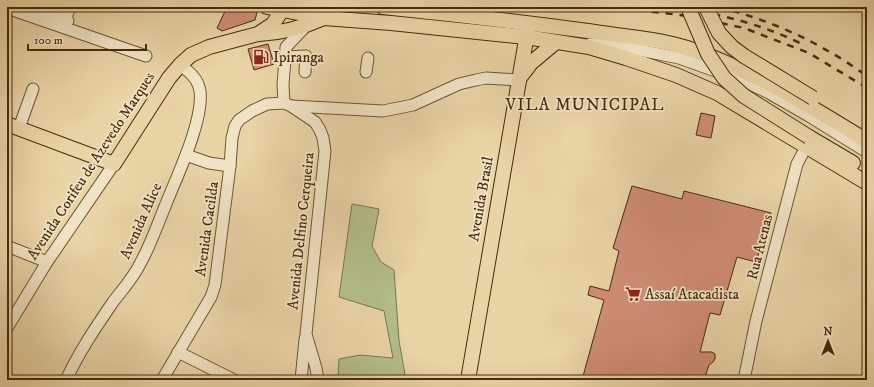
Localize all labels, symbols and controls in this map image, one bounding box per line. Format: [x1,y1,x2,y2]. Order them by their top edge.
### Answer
scale bar [28,26,146,52]
text: 100 m [34,33,63,48]
fuel station icon: Ipiranga [252,48,270,66]
place label: Ipiranga [273,48,325,67]
street label: Avenida Corifeu de Azevedo Marques [23,68,159,264]
district label: VILA MUNICIPAL [504,94,665,116]
street label: Avenida Delfino Cerqueira [283,151,319,310]
street label: Avenida Brasil [464,155,498,243]
street label: Avenida Alice [116,180,166,262]
street label: Avenida Cacilda [191,180,223,278]
street label: Rua Atenas [743,212,777,282]
supermarket icon: Assaí Atacadista [624,285,642,303]
place label: Assaí Atacadista [645,285,740,304]
north arrow [808,321,848,361]
text: N [823,325,833,339]

